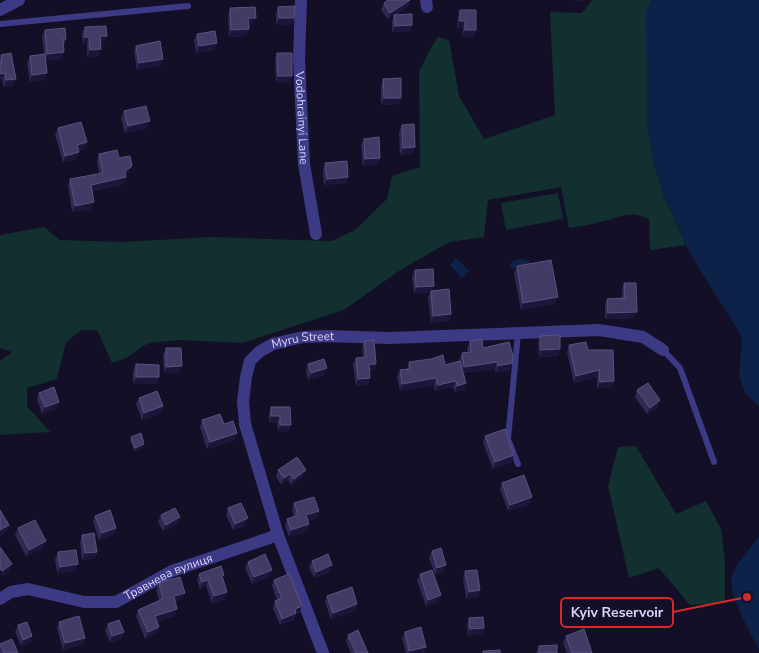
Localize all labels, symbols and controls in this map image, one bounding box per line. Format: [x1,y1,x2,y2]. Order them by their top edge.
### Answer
street label: Vodohrainyi Lane [292,70,312,165]
street label: Myru Street [270,328,335,352]
street label: Травнева вулиця [121,550,215,604]
callout: Kyiv Reservoir [561,598,673,627]
text: Kyiv Reservoir [571,603,664,622]

